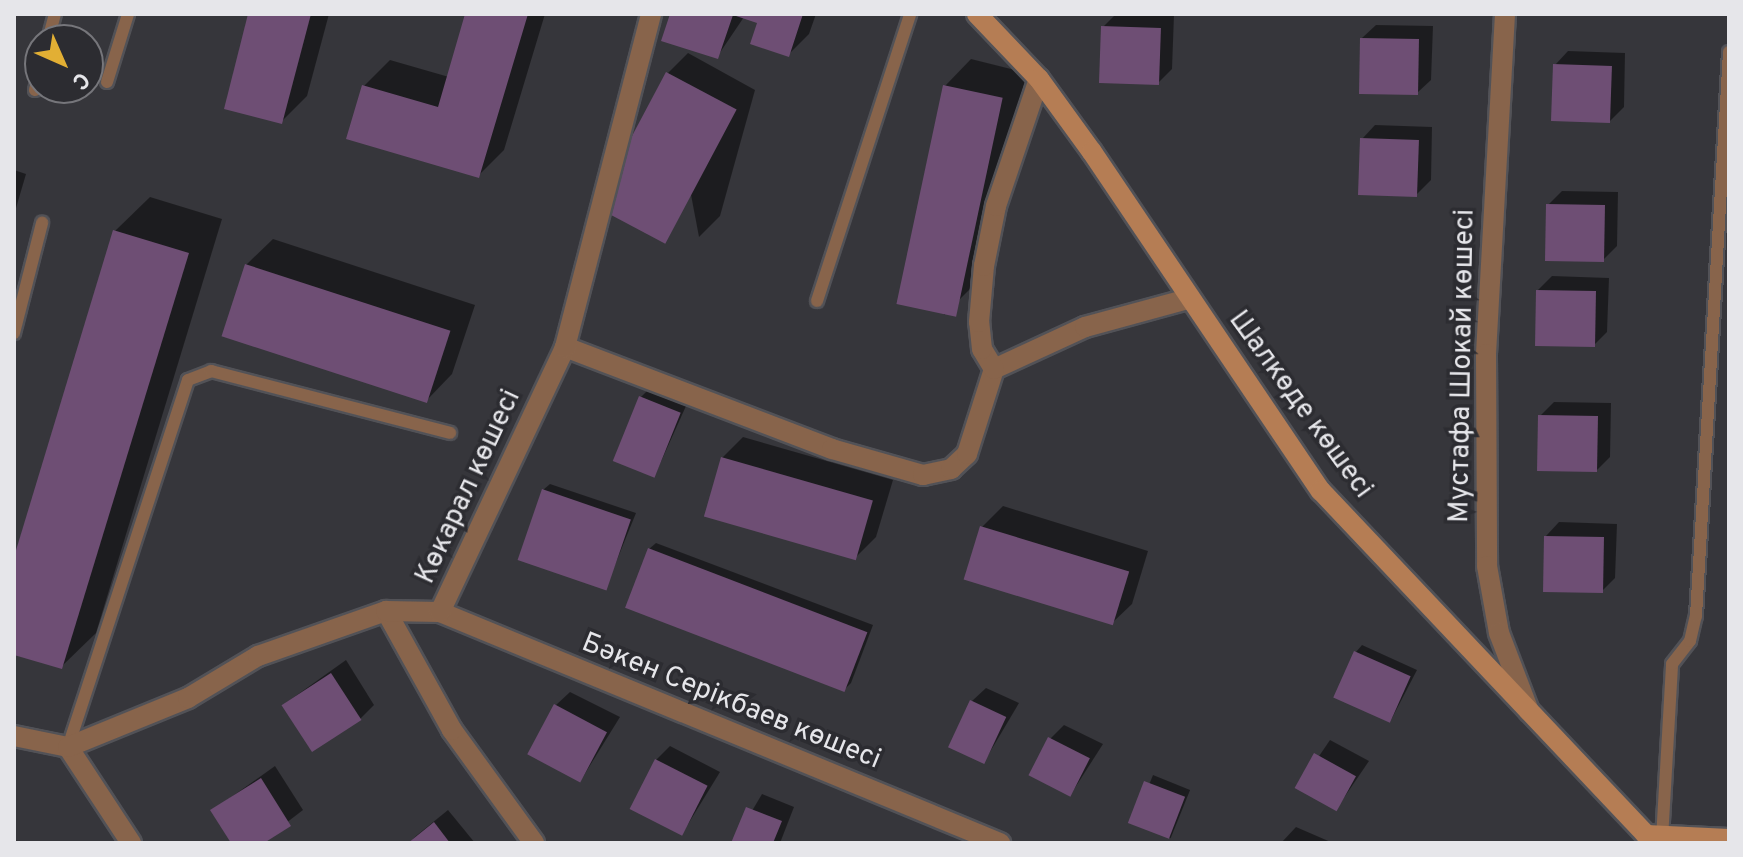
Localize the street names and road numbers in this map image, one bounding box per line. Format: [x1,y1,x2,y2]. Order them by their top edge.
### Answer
street label: Мустафа Шокай көшесі [1443,209,1483,523]
street label: Шалкөде көшесі [1221,305,1379,505]
street label: Көкарал көшесі [409,385,529,589]
street label: Бәкен Серікбаев көшесі [577,627,885,777]

